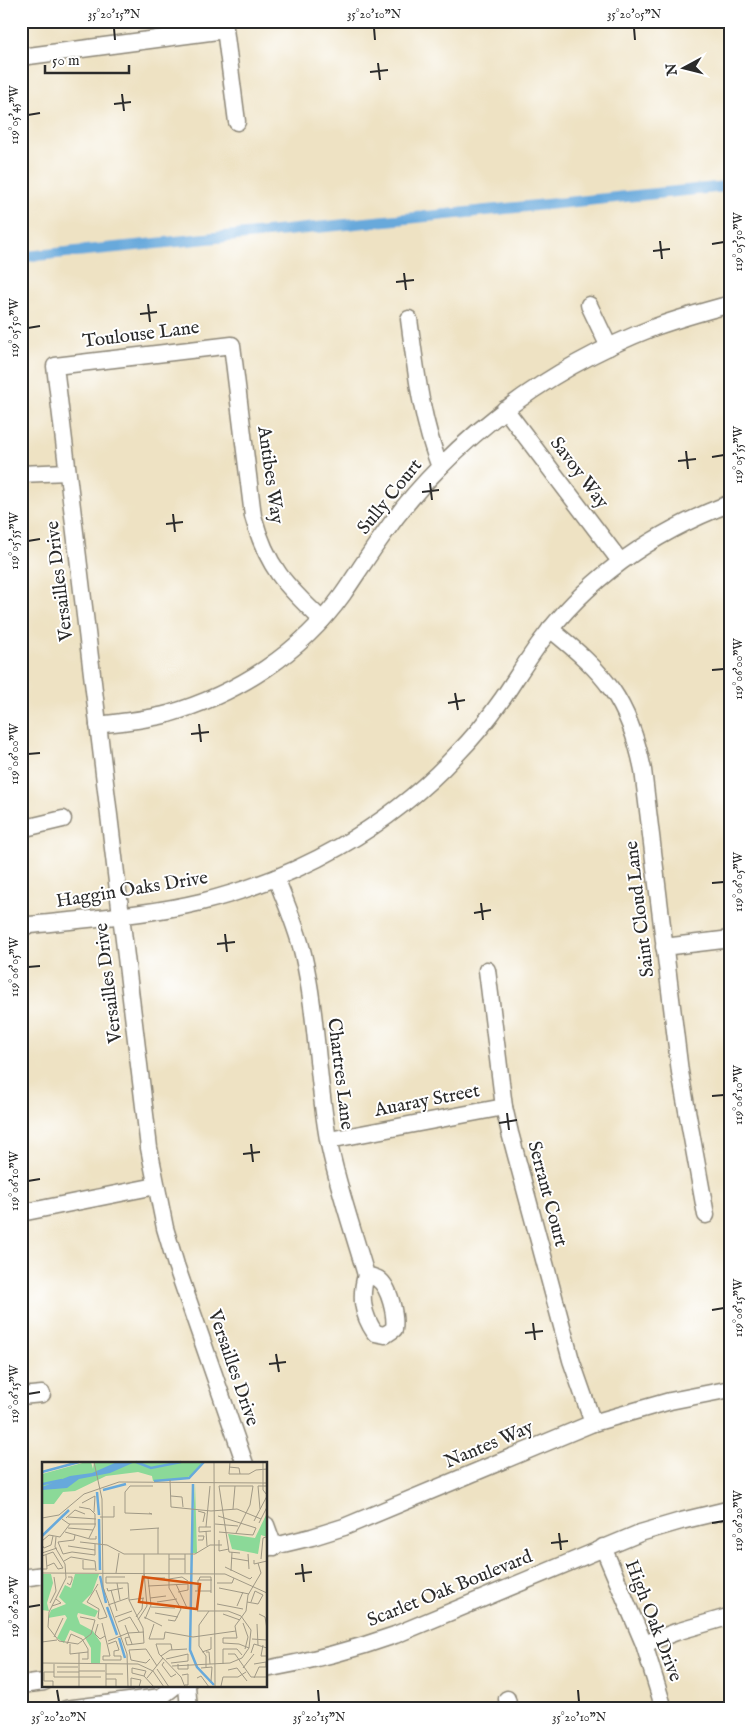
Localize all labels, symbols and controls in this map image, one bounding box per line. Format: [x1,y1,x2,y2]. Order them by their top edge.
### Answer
text: 35°20'15"N [88,7,141,22]
text: 35°20'10"N [347,7,402,22]
text: 35°20'05"N [607,7,662,22]
scale bar [45,42,129,74]
north arrow [660,42,710,92]
text: 50 m [52,51,80,70]
text: N [662,62,682,78]
text: 119°05'45"W [7,85,22,145]
text: 119°05'50"W [731,212,746,272]
text: 119°05'50"W [7,298,22,358]
street label: Toulouse Lane [81,316,201,354]
street label: Antibes Way [251,424,289,526]
text: 119°05'55"W [731,426,746,484]
street label: Savoy Way [544,432,614,514]
street label: Sully Court [352,454,428,540]
text: 119°05'55"W [7,512,22,570]
street label: Versailles Drive [41,519,79,644]
text: 119°06'00"W [731,638,746,700]
text: 119°06'00"W [7,723,22,785]
street label: Saint Cloud Lane [620,839,660,979]
text: 119°06'05"W [731,852,746,912]
street label: Haggin Oaks Drive [54,866,210,914]
street label: Versailles Drive [90,921,128,1046]
text: 119°06'05"W [7,937,22,997]
street label: Chartres Lane [321,1017,359,1132]
text: 119°06'10"W [731,1064,746,1125]
street label: Auaray Street [371,1079,482,1123]
street label: Serrant Court [521,1139,573,1250]
text: 119°06'10"W [7,1150,22,1211]
text: 119°06'15"W [731,1278,746,1337]
street label: Versailles Drive [202,1306,264,1429]
text: 119°06'15"W [7,1364,22,1423]
street label: Nantes Way [441,1415,538,1475]
inset map [42,1462,268,1688]
text: 119°06'20"W [731,1490,746,1552]
street label: Scarlet Oak Boulevard [364,1545,537,1633]
street label: High Oak Drive [619,1557,687,1686]
text: 119°06'20"W [7,1576,22,1638]
text: 35°20'20"N [31,1710,87,1725]
text: 35°20'15"N [293,1710,346,1725]
text: 35°20'10"N [552,1710,607,1725]

